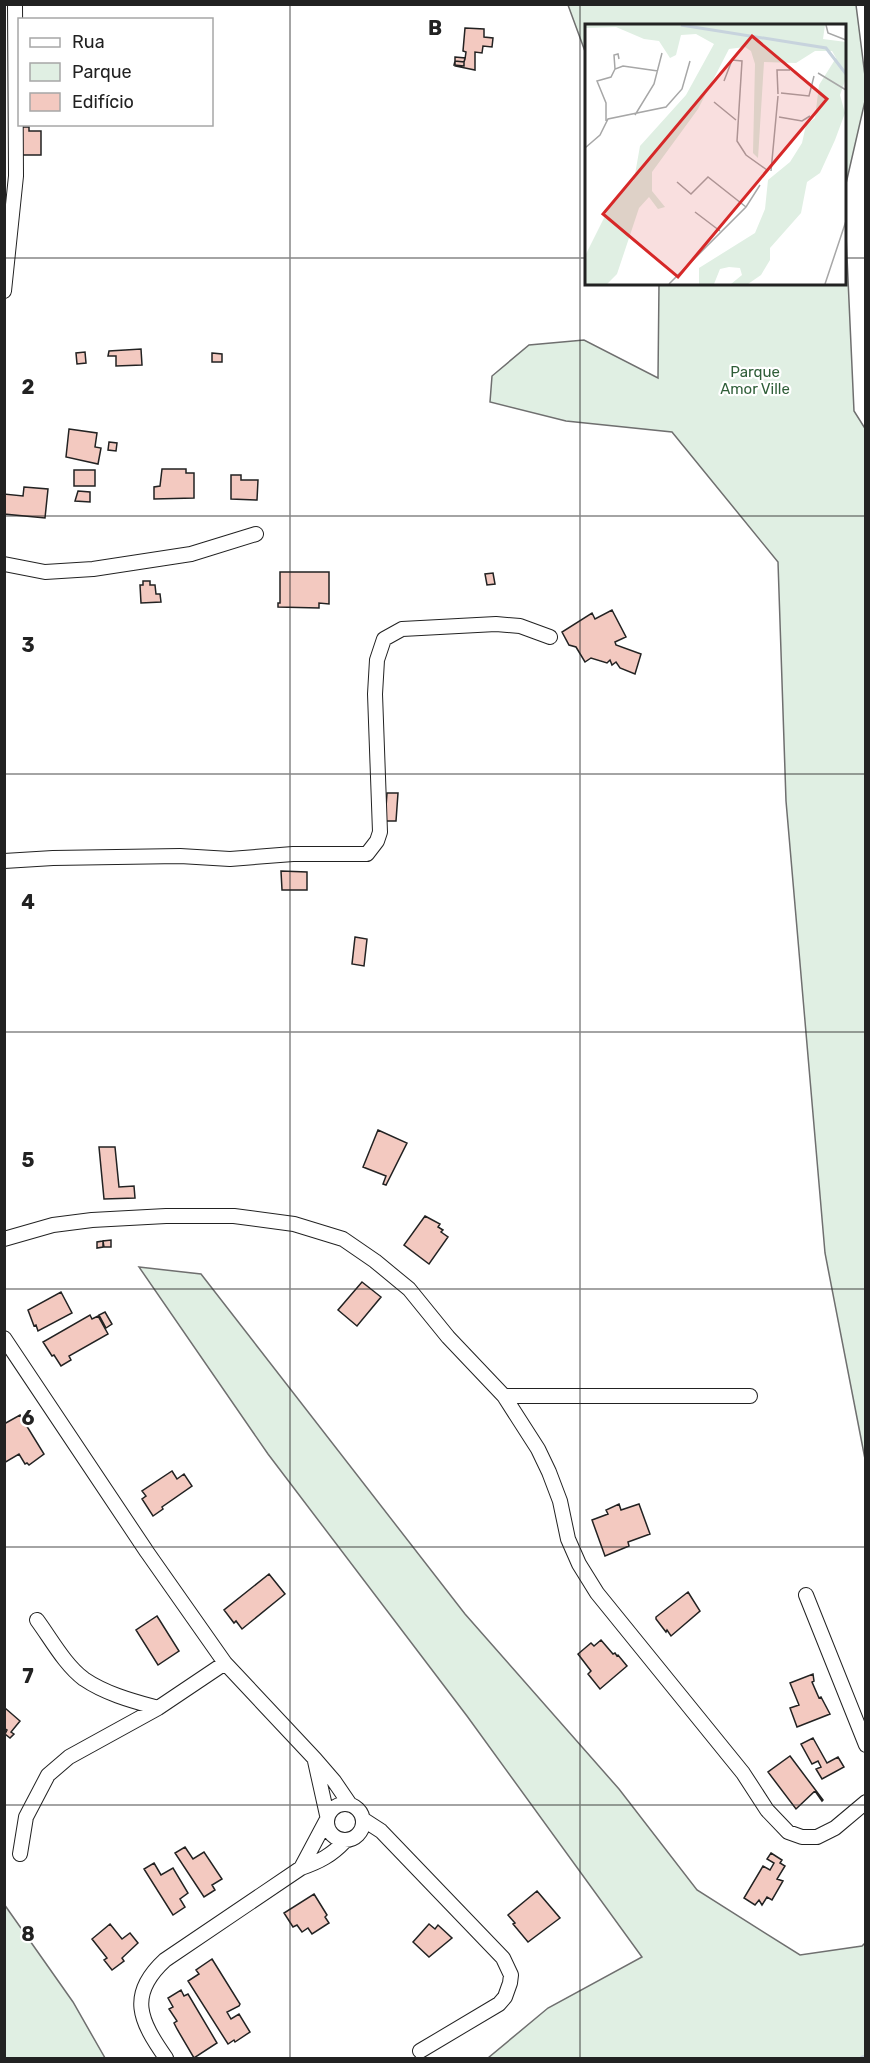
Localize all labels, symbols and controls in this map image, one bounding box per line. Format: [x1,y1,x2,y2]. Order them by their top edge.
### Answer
text: B [428,16,442,40]
legend [18,18,213,126]
inset map [585,24,846,285]
text: Rua [72,31,105,53]
text: Parque [72,61,132,83]
text: Edifício [72,91,134,113]
park label: Parque Amor Ville [720,363,790,398]
text: 2 [22,375,35,399]
text: 3 [21,633,35,657]
text: 4 [21,890,35,914]
text: 5 [22,1148,35,1172]
text: 6 [21,1406,35,1430]
text: 7 [22,1664,34,1688]
text: 8 [21,1922,35,1946]

